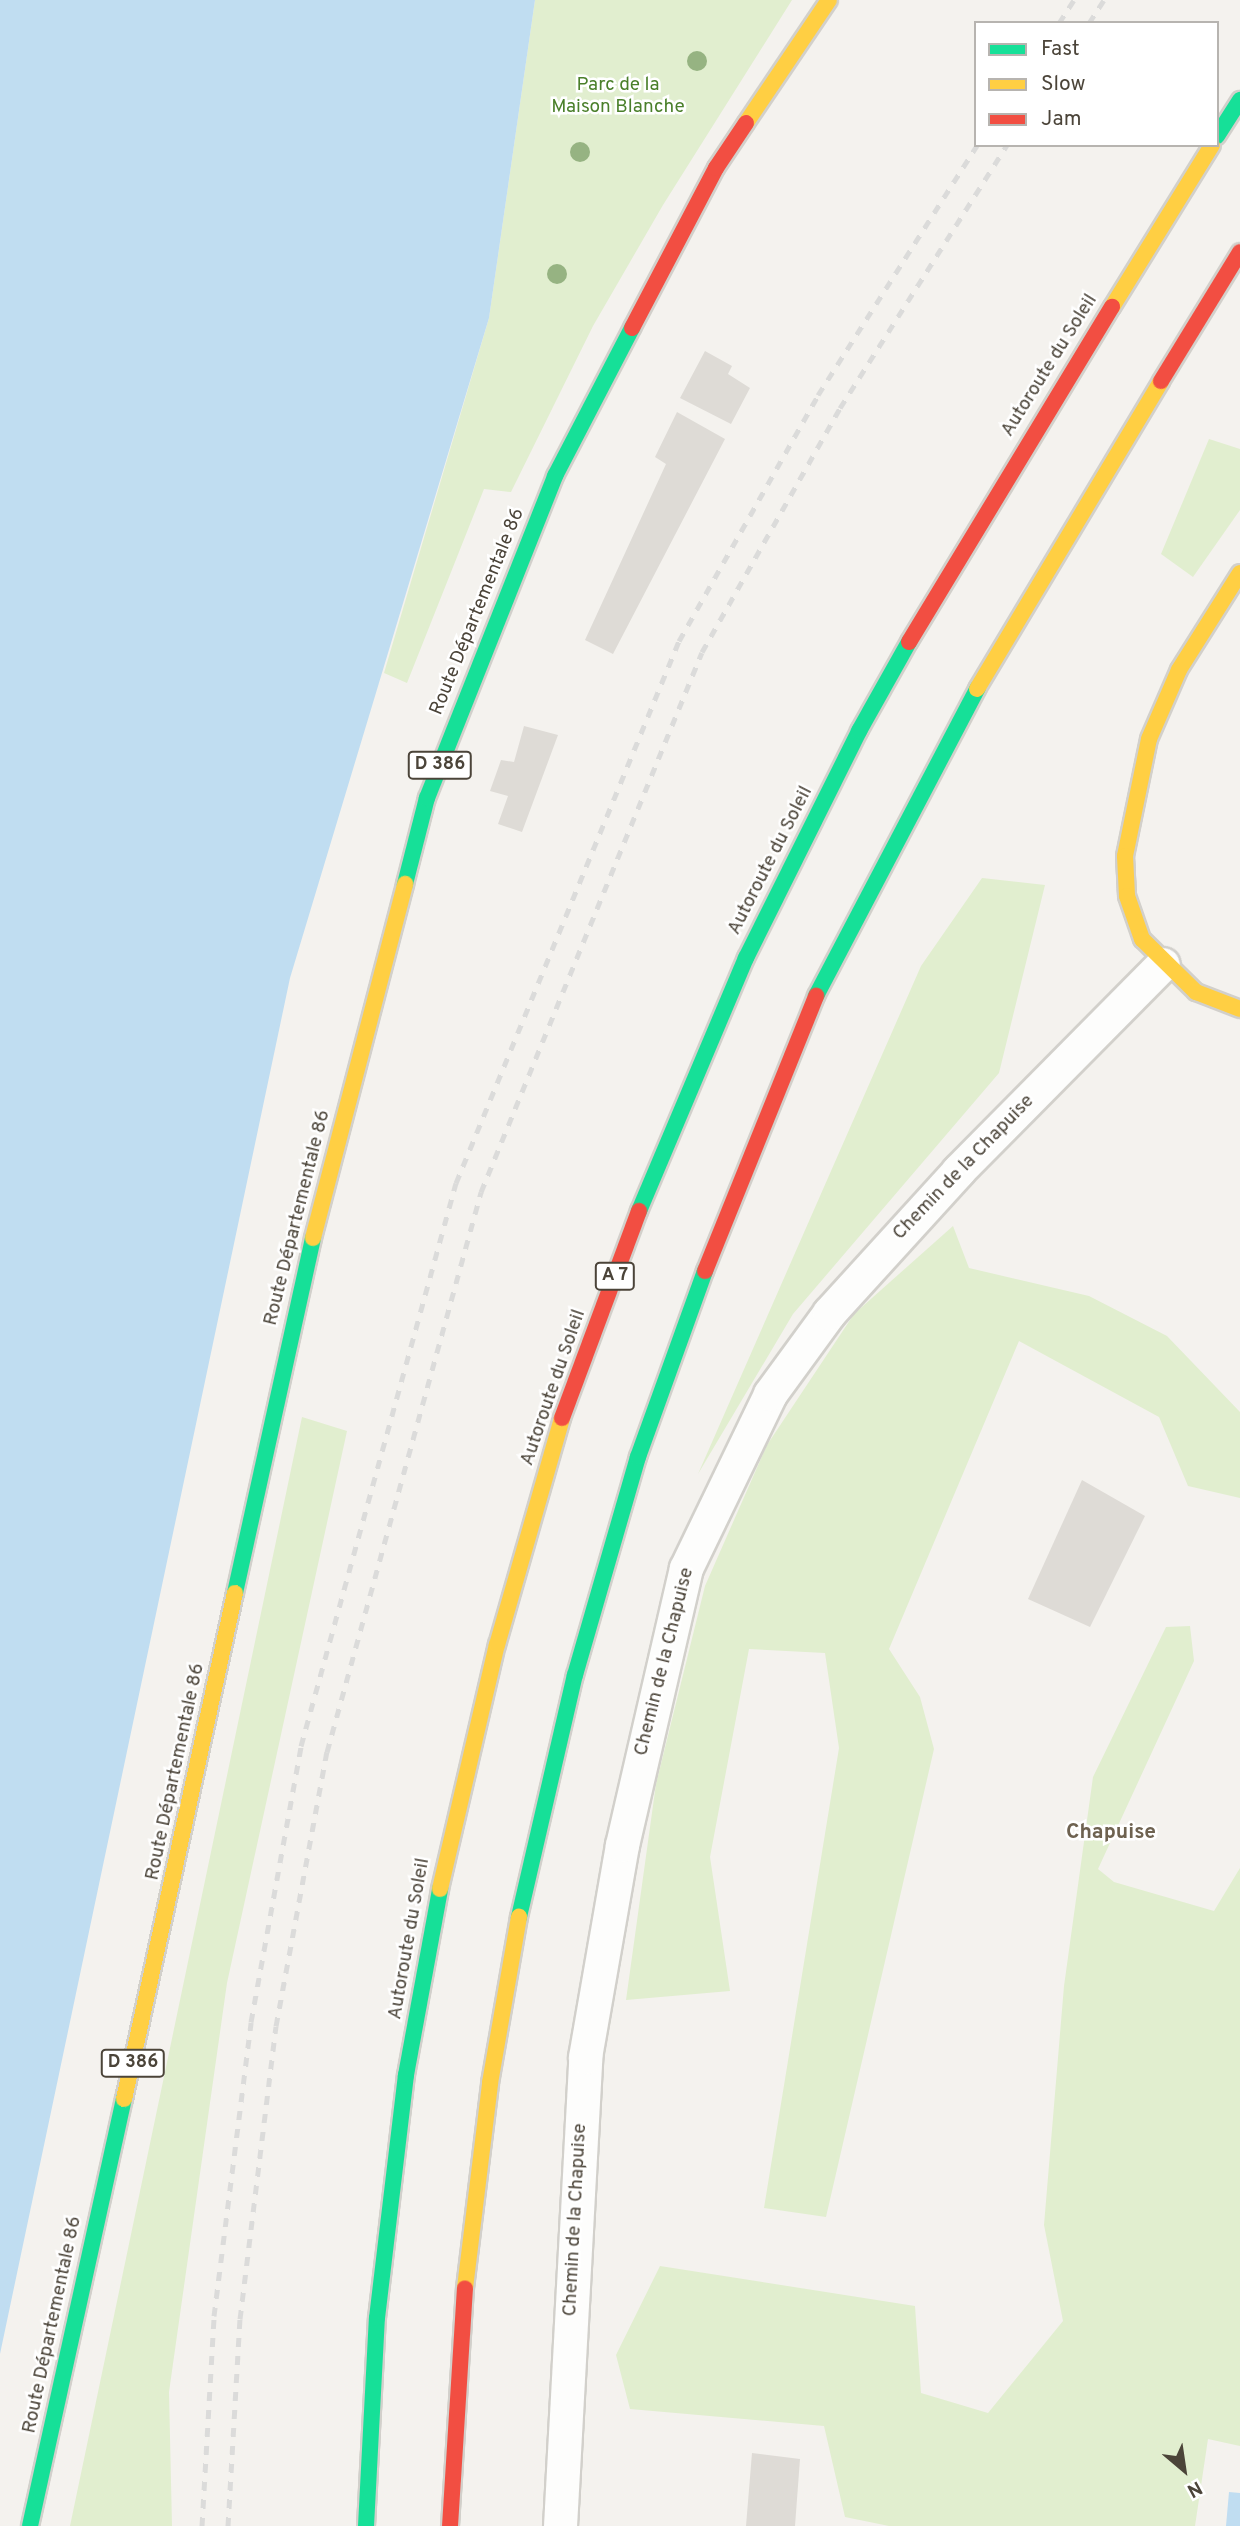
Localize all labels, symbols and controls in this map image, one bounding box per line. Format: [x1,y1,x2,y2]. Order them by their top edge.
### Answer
legend [974,21,1219,147]
text: Fast [1041,36,1080,63]
text: Slow [1041,71,1086,98]
park label: Parc de la Maison Blanche [551,75,685,119]
text: Jam [1041,106,1082,133]
street label: Autoroute du Soleil [997,291,1103,441]
street label: Route Départementale 86 [426,505,530,719]
road number: D 386 [407,750,473,780]
street label: Autoroute du Soleil [724,783,818,939]
street label: Chemin de la Chapuise [889,1091,1039,1245]
street label: Route Départementale 86 [260,1108,336,1328]
road number: A 7 [594,1261,636,1290]
street label: Autoroute du Soleil [517,1307,591,1469]
street label: Chemin de la Chapuise [631,1566,699,1758]
street label: Route Départementale 86 [142,1661,210,1883]
district label: Chapuise [1066,1820,1156,1846]
street label: Autoroute du Soleil [385,1857,435,2021]
road number: D 386 [100,2048,166,2078]
street label: Chemin de la Chapuise [560,2123,592,2317]
street label: Route Départementale 86 [19,2214,87,2436]
north arrow [1149,2435,1219,2505]
text: N [1182,2475,1206,2502]

